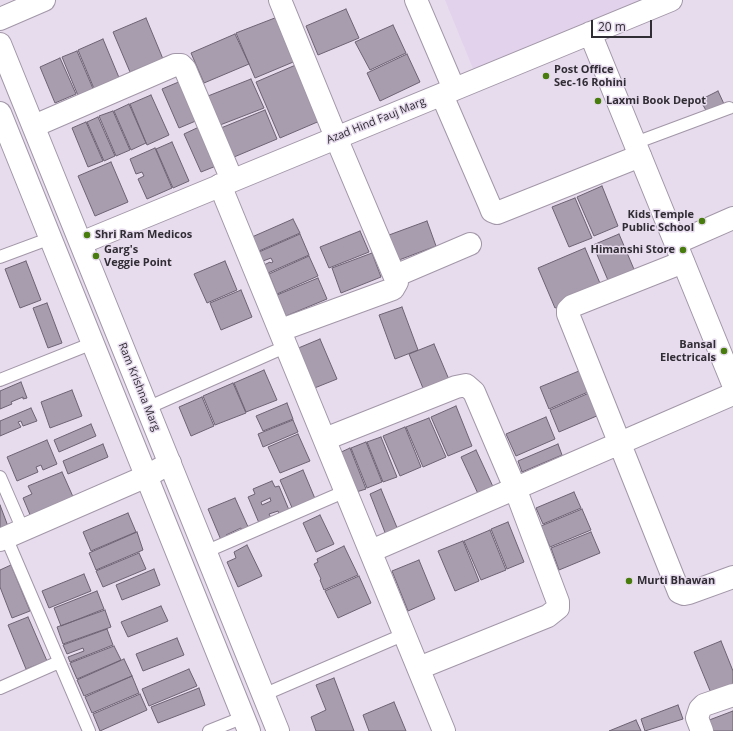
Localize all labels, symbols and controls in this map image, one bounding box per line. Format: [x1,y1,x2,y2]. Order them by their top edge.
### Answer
scale bar [593,12,654,38]
text: 20 m [598,18,626,35]
place label: Post Office Sec-16 Rohini [554,63,626,89]
marker: Post Office Sec-16 Rohini [541,71,551,81]
place label: Laxmi Book Depot [606,94,706,108]
street label: Azad Hind Fauj Marg [325,95,427,147]
marker: Laxmi Book Depot [593,96,603,106]
place label: Kids Temple Public School [622,208,694,234]
marker: Kids Temple Public School [697,216,707,226]
place label: Shri Ram Medicos [95,228,192,242]
marker: Shri Ram Medicos [82,230,92,240]
place label: Garg's Veggie Point [104,243,172,269]
place label: Himanshi Store [591,243,675,257]
marker: Himanshi Store [678,245,688,255]
marker: Garg's Veggie Point [91,251,101,261]
place label: Bansal Electricals [660,338,716,364]
street label: Ram Krishna Marg [115,341,163,433]
marker: Bansal Electricals [719,346,729,356]
place label: Murti Bhawan [637,574,715,588]
marker: Murti Bhawan [624,576,634,586]

